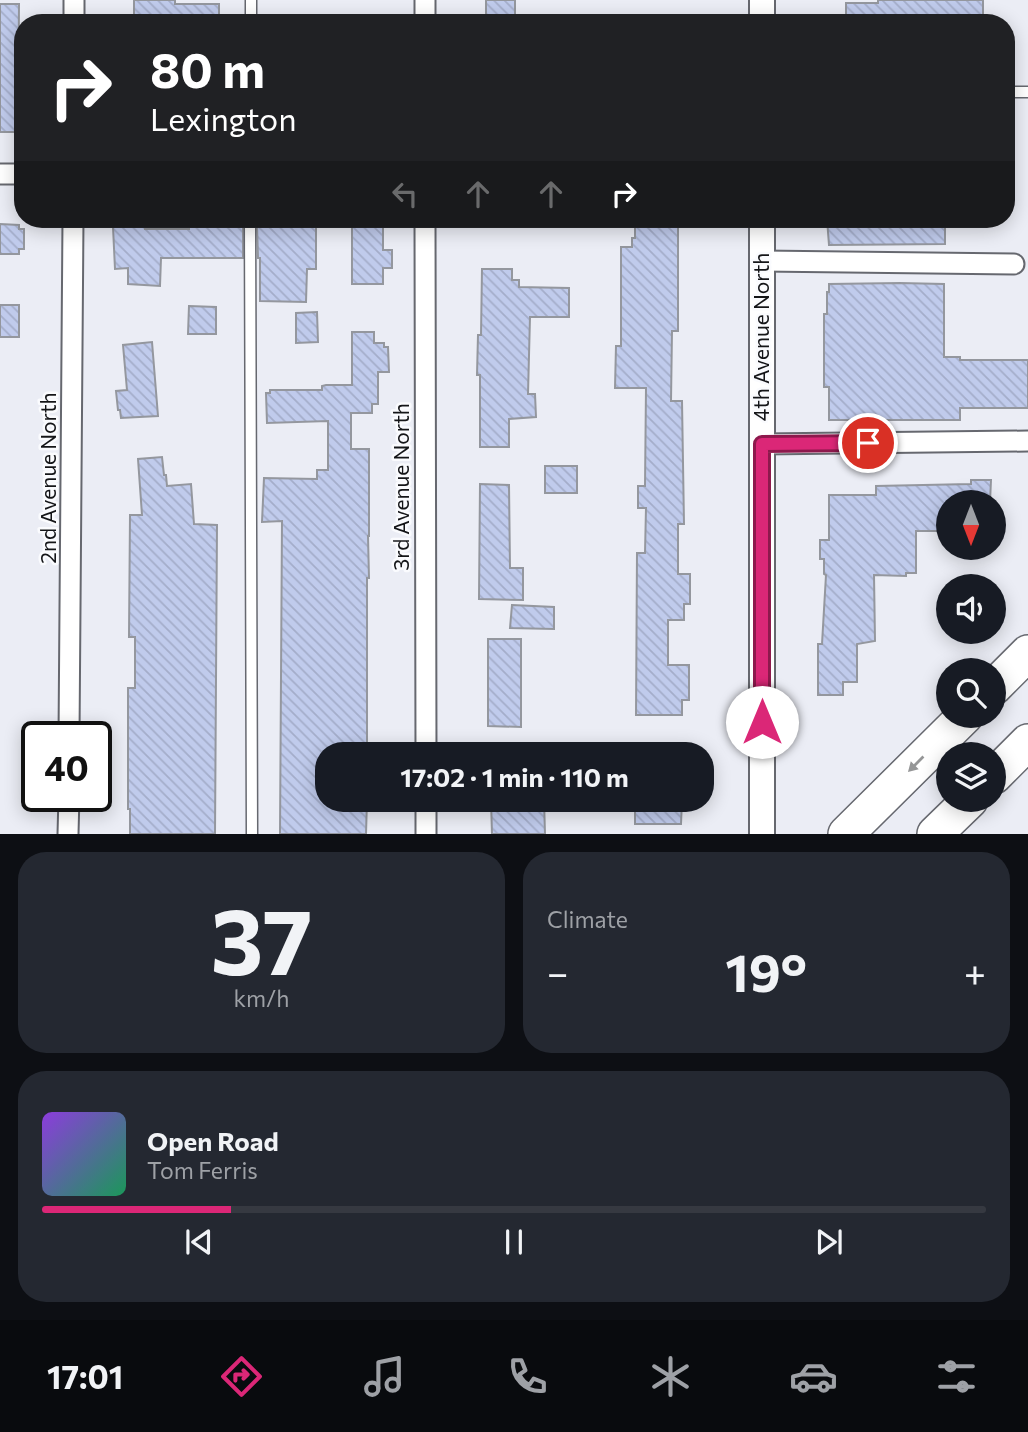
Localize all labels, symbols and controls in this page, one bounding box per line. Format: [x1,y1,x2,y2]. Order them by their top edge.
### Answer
text: 80 m [150,38,265,98]
icon: right [35,42,126,133]
text: Lexington [150,98,296,138]
icon: left [386,175,424,213]
icon: ahead [459,175,497,213]
icon: ahead [532,175,570,213]
icon: right [605,175,643,213]
street label: 4th Avenue North [748,253,773,421]
street label: 2nd Avenue North [35,392,60,564]
street label: 3rd Avenue North [388,403,413,571]
pin [838,413,898,473]
icon: arrive [849,424,887,462]
north arrow [936,490,1006,560]
map controls [936,490,1006,812]
button: sound [936,574,1006,644]
button: search [936,658,1006,728]
position arrow [725,685,799,759]
speed limit sign: 40 [21,721,112,812]
button: layers [936,742,1006,812]
one-way arrow [908,755,925,772]
text: 17:02 · 1 min · 110 m [400,761,629,792]
text: 37 [210,882,313,994]
text: Climate [547,905,628,933]
text: 19° [725,939,807,1003]
text: − [547,948,569,995]
text: + [964,948,986,995]
text: km/h [234,984,289,1012]
text: Open Road [147,1125,279,1156]
text: Tom Ferris [147,1156,258,1184]
icon: previous [180,1223,218,1261]
icon: pause [495,1223,533,1261]
icon: next [810,1223,848,1261]
icon: directions [217,1352,266,1401]
icon: music [360,1352,409,1401]
icon: phone [503,1352,552,1401]
icon: climate [646,1352,695,1401]
icon: car [789,1352,838,1401]
icon: filters [932,1352,981,1401]
text: 17:01 [47,1356,123,1396]

